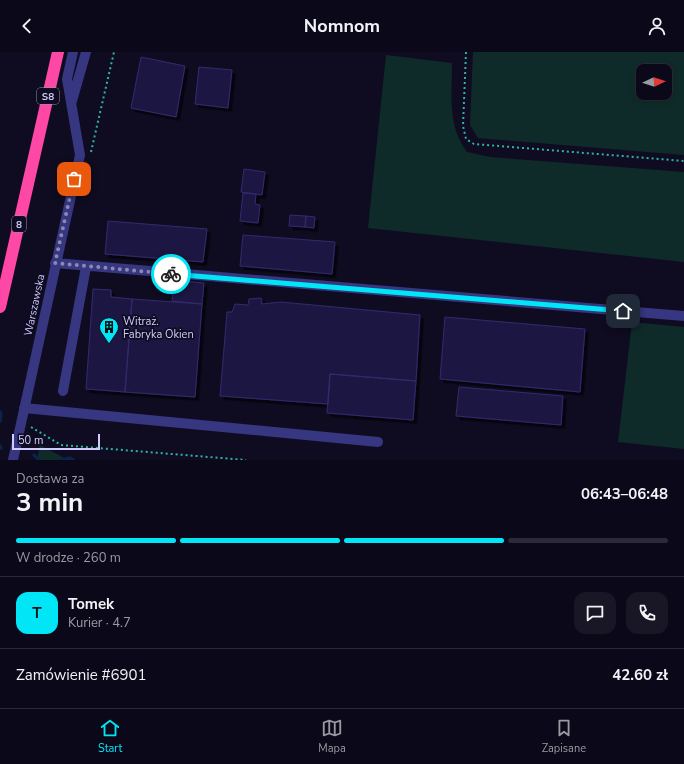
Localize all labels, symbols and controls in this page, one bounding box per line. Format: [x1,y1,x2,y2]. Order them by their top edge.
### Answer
text: Nomnom [304,14,380,38]
icon: back [16,15,38,37]
icon: person [646,15,668,37]
north arrow [636,64,672,100]
map controls [636,64,672,100]
road number: S8 [37,88,59,104]
pin [57,162,91,196]
icon: bag [63,168,85,190]
road number: 8 [12,216,26,232]
courier [151,254,191,294]
icon: bike [160,263,182,285]
street label: Warszawska [21,273,48,337]
pin [606,294,640,328]
icon: home [612,300,634,322]
place label: Witraż. Fabryka Okien [123,314,194,342]
building icon: Witraż. Fabryka Okien [98,316,120,344]
scale bar [12,432,100,451]
text: 50 m [18,433,43,448]
text: Dostawa za [16,470,84,488]
text: 06:43–06:48 [581,484,668,504]
text: 3 min [16,485,83,520]
text: W drodze · 260 m [16,549,121,567]
button: chat [574,592,616,634]
button: phone [626,592,668,634]
text: Tomek [68,594,114,614]
text: T [32,603,42,623]
text: Kurier · 4.7 [68,614,131,632]
text: Zamówienie #6901 [16,665,147,685]
text: 42.60 zł [612,665,668,685]
tab: Start [98,717,122,756]
tab: Mapa [318,717,346,756]
tab: Zapisane [542,717,586,756]

